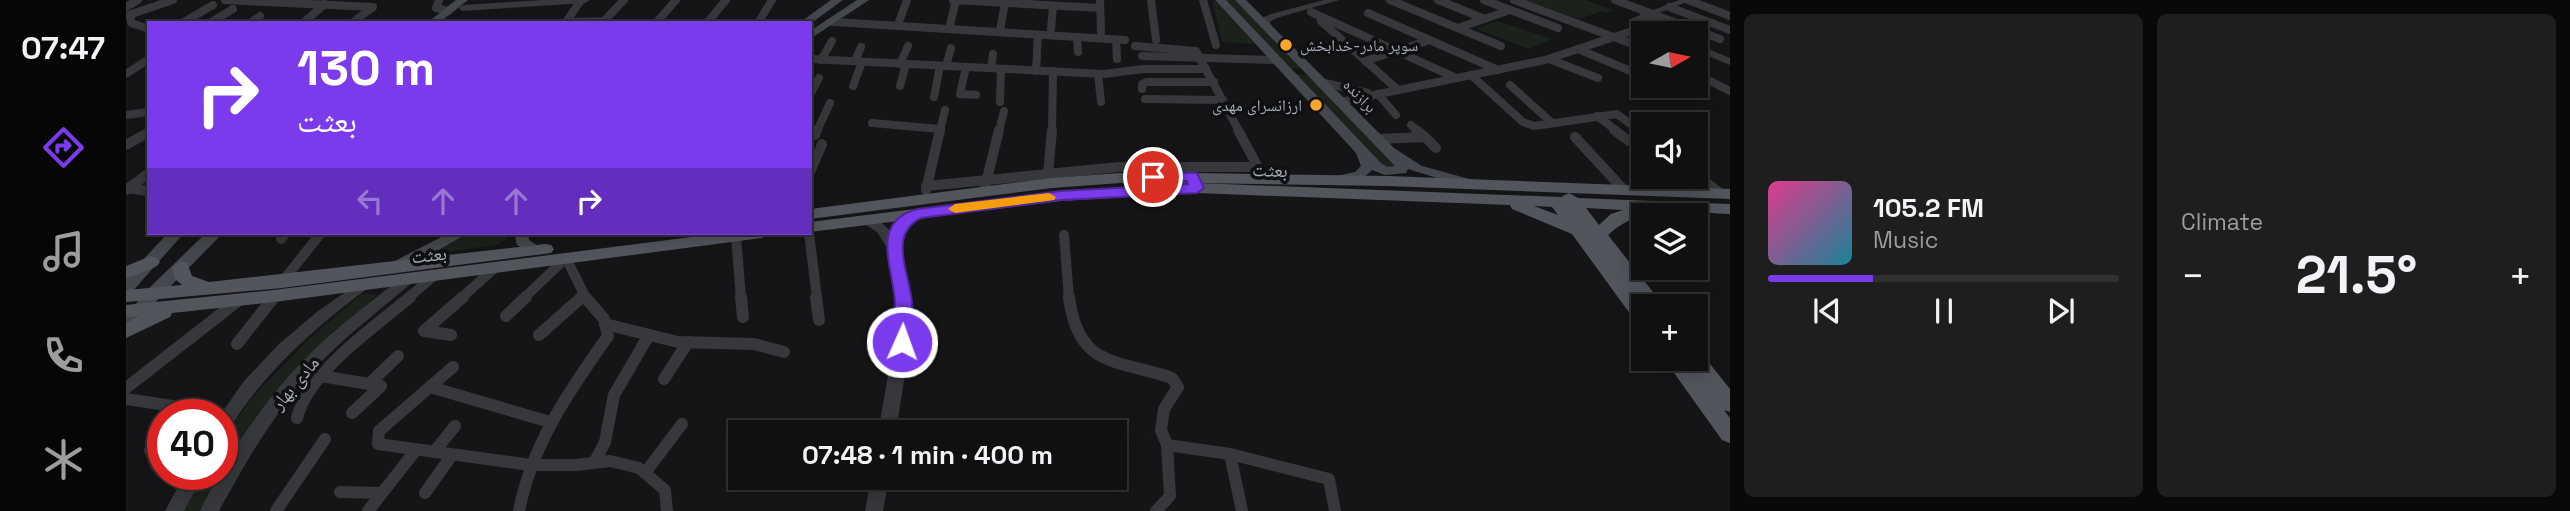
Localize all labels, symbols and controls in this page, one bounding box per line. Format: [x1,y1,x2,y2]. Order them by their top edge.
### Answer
north arrow [1631,21,1708,98]
map controls [1631,21,1708,371]
text: 07:47 [21,28,105,68]
place label: سوپر مادر-خدابخش [1300,35,1418,56]
text: 130 m [297,37,435,99]
marker: سوپر مادر-خدابخش [1278,37,1294,53]
icon: right [182,49,273,140]
street label: برازنده [1339,75,1381,117]
place label: ارزانسرای مهدی [1212,95,1302,116]
marker: ارزانسرای مهدی [1308,97,1324,113]
text: بعثت [297,101,357,141]
button: sound [1631,112,1708,189]
icon: directions [39,123,88,172]
pin [1123,147,1183,207]
street label: بعثت [1252,157,1288,183]
icon: arrive [1134,158,1172,196]
icon: left [351,182,389,220]
icon: ahead [424,182,462,220]
icon: ahead [497,182,535,220]
icon: right [570,182,608,220]
text: 105.2 FM [1873,191,1984,225]
button: layers [1631,203,1708,280]
text: Climate [2181,207,2263,237]
text: Music [1873,225,1938,255]
icon: music [39,227,88,276]
street label: بعثت [410,240,448,270]
text: 21.5° [2296,242,2417,308]
text: − [2181,252,2205,300]
text: + [2508,252,2532,300]
icon: previous [1808,292,1846,330]
icon: pause [1925,292,1963,330]
icon: next [2042,292,2080,330]
button: + [1631,294,1708,371]
position arrow [865,305,939,379]
icon: phone [39,331,88,380]
street label: مادی بهار [265,351,325,416]
speed limit sign: 40 [147,399,238,490]
icon: climate [39,435,88,484]
text: 07:48 · 1 min · 400 m [802,438,1053,472]

